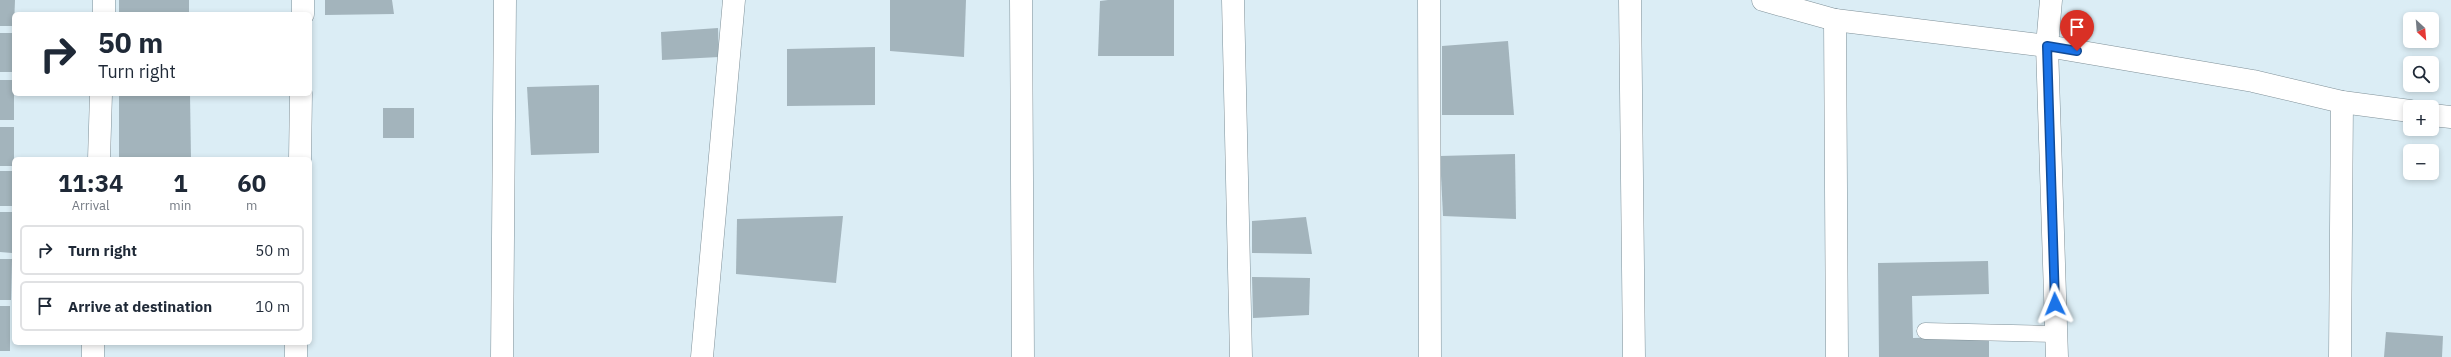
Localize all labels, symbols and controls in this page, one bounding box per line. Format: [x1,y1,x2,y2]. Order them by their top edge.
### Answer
pin [2060,10,2094,51]
north arrow [2403,12,2439,48]
map controls [2403,12,2439,180]
icon: arrive [2066,16,2088,38]
text: 50 m [98,24,163,61]
icon: right [32,28,84,80]
button: search [2403,56,2439,92]
text: Turn right [98,60,176,83]
button: + [2403,100,2439,136]
button: − [2403,144,2439,180]
text: 11:34 [58,167,123,199]
text: 1 [173,167,188,199]
text: 60 [237,167,266,199]
text: Arrival [72,197,110,214]
text: min [169,197,191,214]
text: m [246,197,257,214]
icon: right [34,239,56,261]
text: Turn right [68,241,137,260]
text: 50 m [255,241,290,260]
position arrow [2034,283,2076,325]
icon: arrive [34,295,56,317]
text: Arrive at destination [68,297,212,316]
text: 10 m [255,297,290,316]

